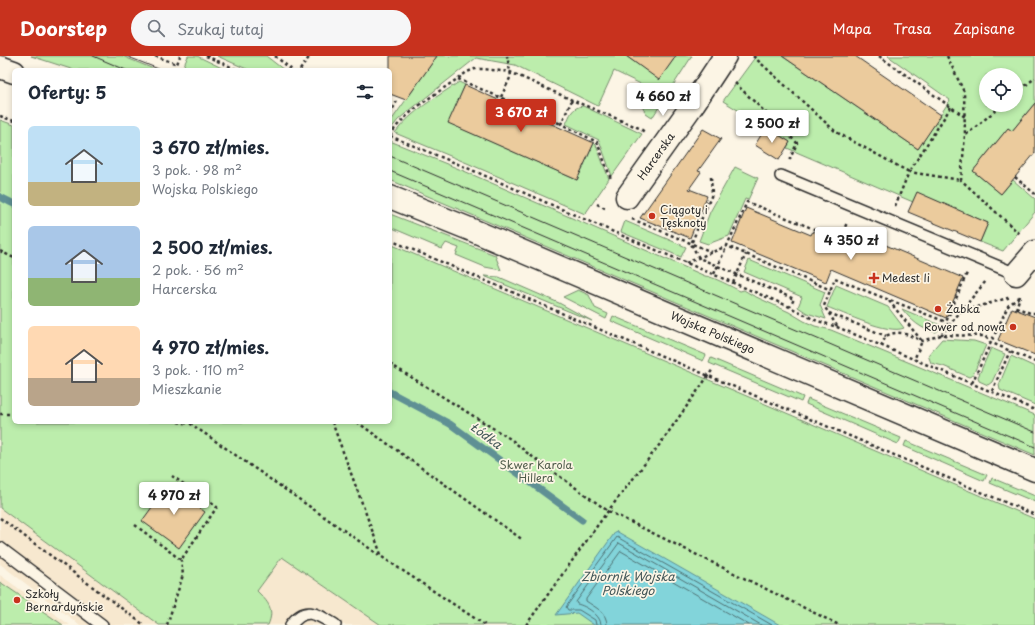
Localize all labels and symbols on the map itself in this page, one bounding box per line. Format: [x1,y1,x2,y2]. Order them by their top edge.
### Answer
pin: 4 660 zł [622,83,704,117]
pin: 3 670 zł [480,99,562,133]
pin: 2 500 zł [731,110,813,144]
street label: Harcerska [633,129,679,183]
place label: Ciągoty i Tęsknoty [660,201,708,231]
marker: Ciągoty i Tęsknoty [647,211,657,221]
pin: 4 350 zł [810,227,892,261]
place label: Medest Ii [882,269,930,286]
marker: Medest Ii [869,273,879,283]
place label: Żabka [946,300,980,317]
marker: Żabka [933,304,943,314]
street label: Wojska Polskiego [668,307,758,358]
place label: Rower od nowa [924,318,1005,335]
marker: Rower od nowa [1008,322,1018,332]
water label: Łódka [467,418,506,453]
park label: Skwer Karola Hillera [499,456,574,486]
pin: 4 970 zł [133,482,215,516]
water label: Zbiornik Wojska Polskiego [581,567,675,599]
place label: Szkoły Bernardyńskie [25,585,104,615]
marker: Szkoły Bernardyńskie [12,595,22,605]

